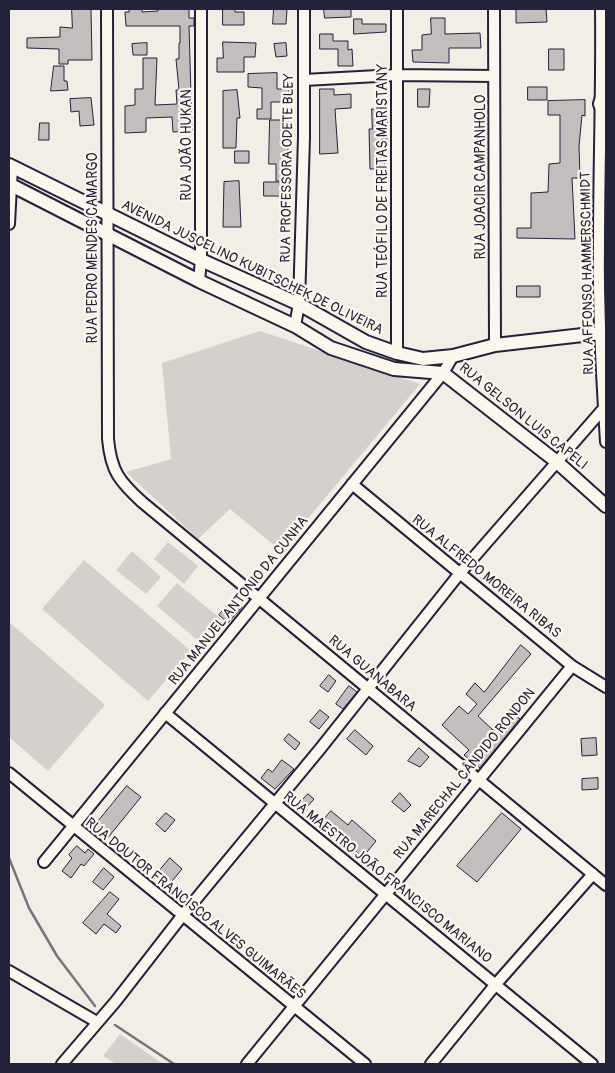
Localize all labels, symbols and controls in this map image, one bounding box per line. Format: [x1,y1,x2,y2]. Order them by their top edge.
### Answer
street label: RUA TEÓFILO DE FREITAS MARISTANY [375,64,391,298]
street label: RUA PROFESSORA ODETE BLEY [278,73,298,263]
street label: RUA JOÃO HUKAN [179,89,195,201]
street label: RUA JOACIR CAMPANHOLO [473,95,489,259]
street label: RUA PEDRO MENDES CAMARGO [85,153,101,343]
street label: RUA AFFONSO HAMMERSCHMIDT [578,171,598,375]
street label: AVENIDA JUSCELINO KUBITSCHEK DE OLIVEIRA [118,197,386,339]
street label: RUA GELSON LUIS CAPELI [455,360,591,474]
street label: RUA ALFREDO MOREIRA RIBAS [408,512,564,642]
street label: RUA MANUEL ANTONIO DA CUNHA [166,513,312,689]
street label: RUA GUANABARA [325,632,419,716]
street label: RUA MARECHAL CÂNDIDO RONDON [391,685,539,863]
street label: RUA MAESTRO JOÃO FRANCISCO MARIANO [279,789,495,967]
street label: RUA DOUTOR FRANCISCO ALVES GUIMARÃES [81,815,309,1003]

